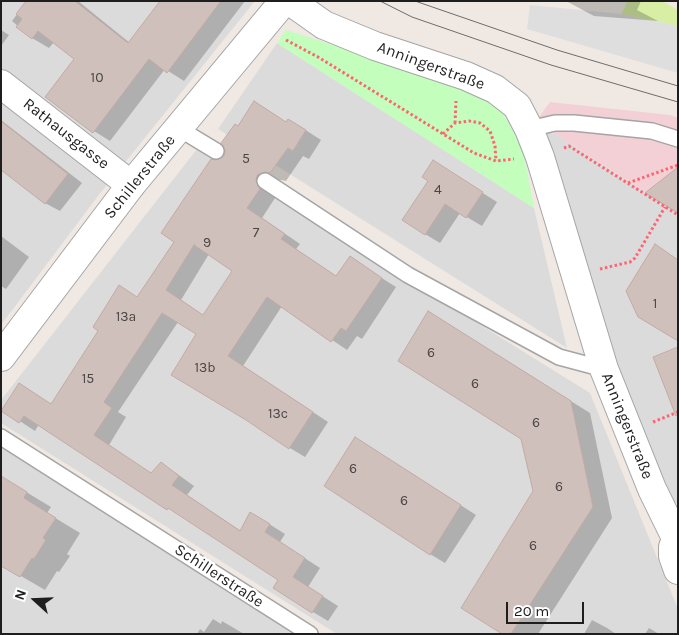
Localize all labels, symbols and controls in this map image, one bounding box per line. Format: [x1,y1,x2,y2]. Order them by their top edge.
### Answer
street label: Anningerstraße [375,38,487,94]
house number: 10 [91,70,103,86]
street label: Rathausgasse [19,94,113,174]
street label: Schillerstraße [100,131,180,223]
house number: 5 [242,151,250,167]
house number: 4 [434,182,442,198]
house number: 7 [253,225,259,241]
house number: 9 [203,235,211,251]
house number: 1 [653,296,657,312]
house number: 13a [116,309,136,325]
house number: 6 [427,345,435,361]
house number: 13b [194,360,216,376]
street label: Anningerstraße [597,370,657,482]
house number: 15 [82,371,94,387]
house number: 6 [471,376,479,392]
house number: 13c [268,406,288,422]
house number: 6 [532,415,540,431]
house number: 6 [349,461,357,477]
house number: 6 [555,479,563,495]
house number: 6 [400,493,408,509]
house number: 6 [529,538,537,554]
street label: Schillerstraße [171,540,267,612]
north arrow [10,575,60,625]
text: N [11,587,30,602]
scale bar [509,592,586,624]
text: 20 m [514,602,549,620]

